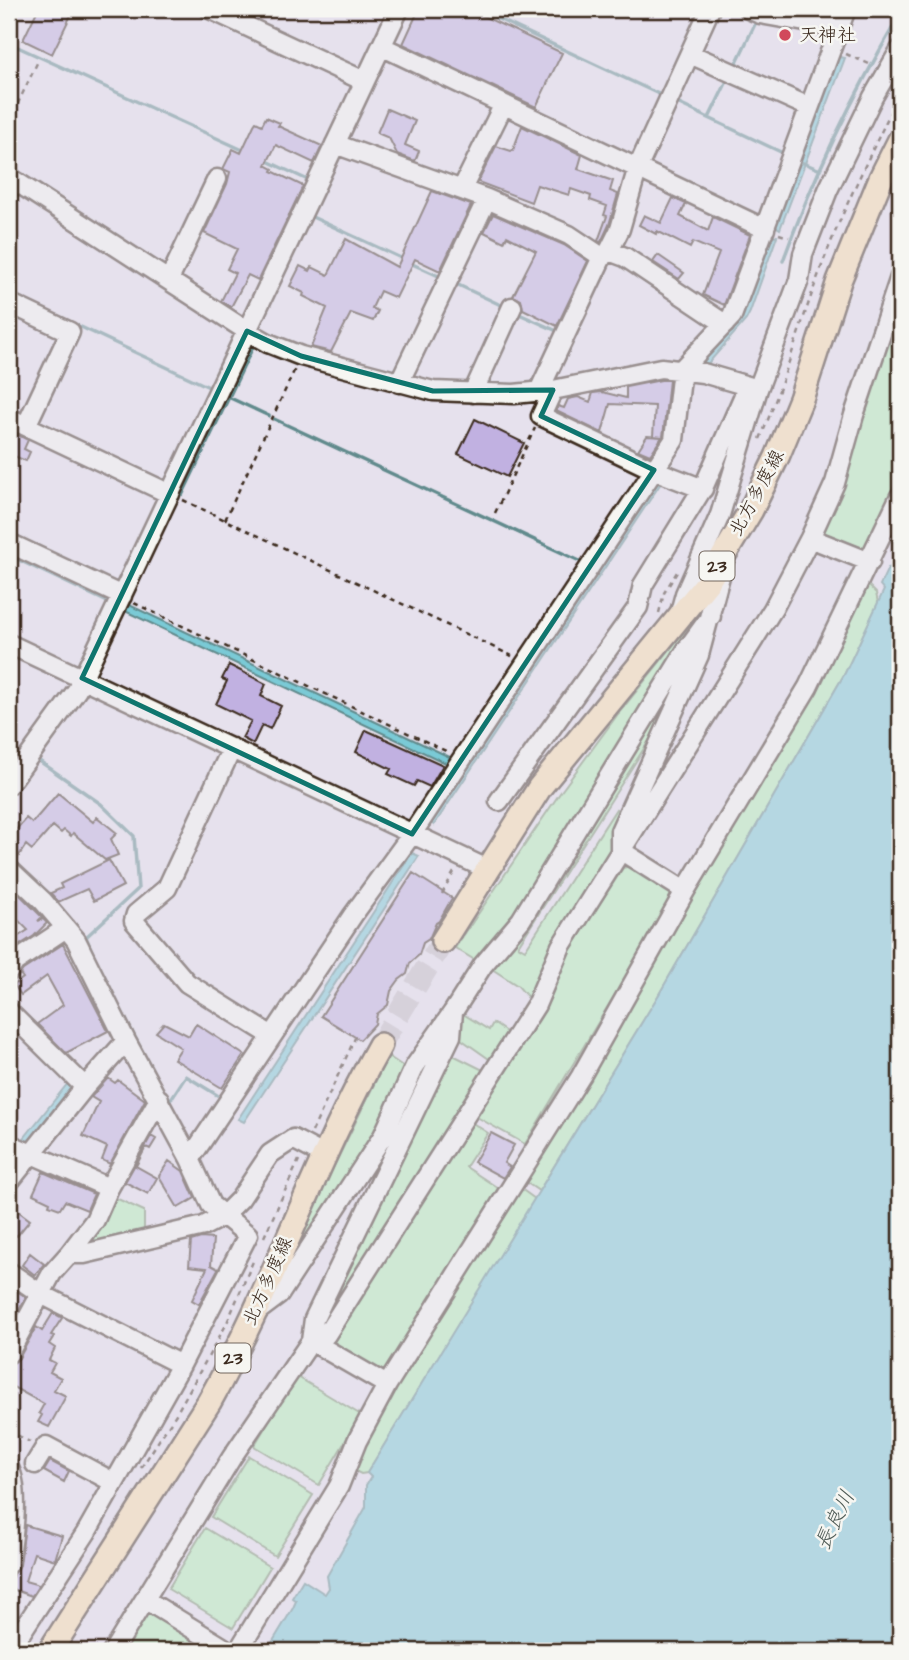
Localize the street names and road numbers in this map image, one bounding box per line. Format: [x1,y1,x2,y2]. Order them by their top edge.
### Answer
street label: 北方多度線 [723,445,791,541]
road number: 23 [700,552,734,580]
street label: 北方多度線 [236,1232,300,1330]
road number: 23 [216,1344,250,1372]

